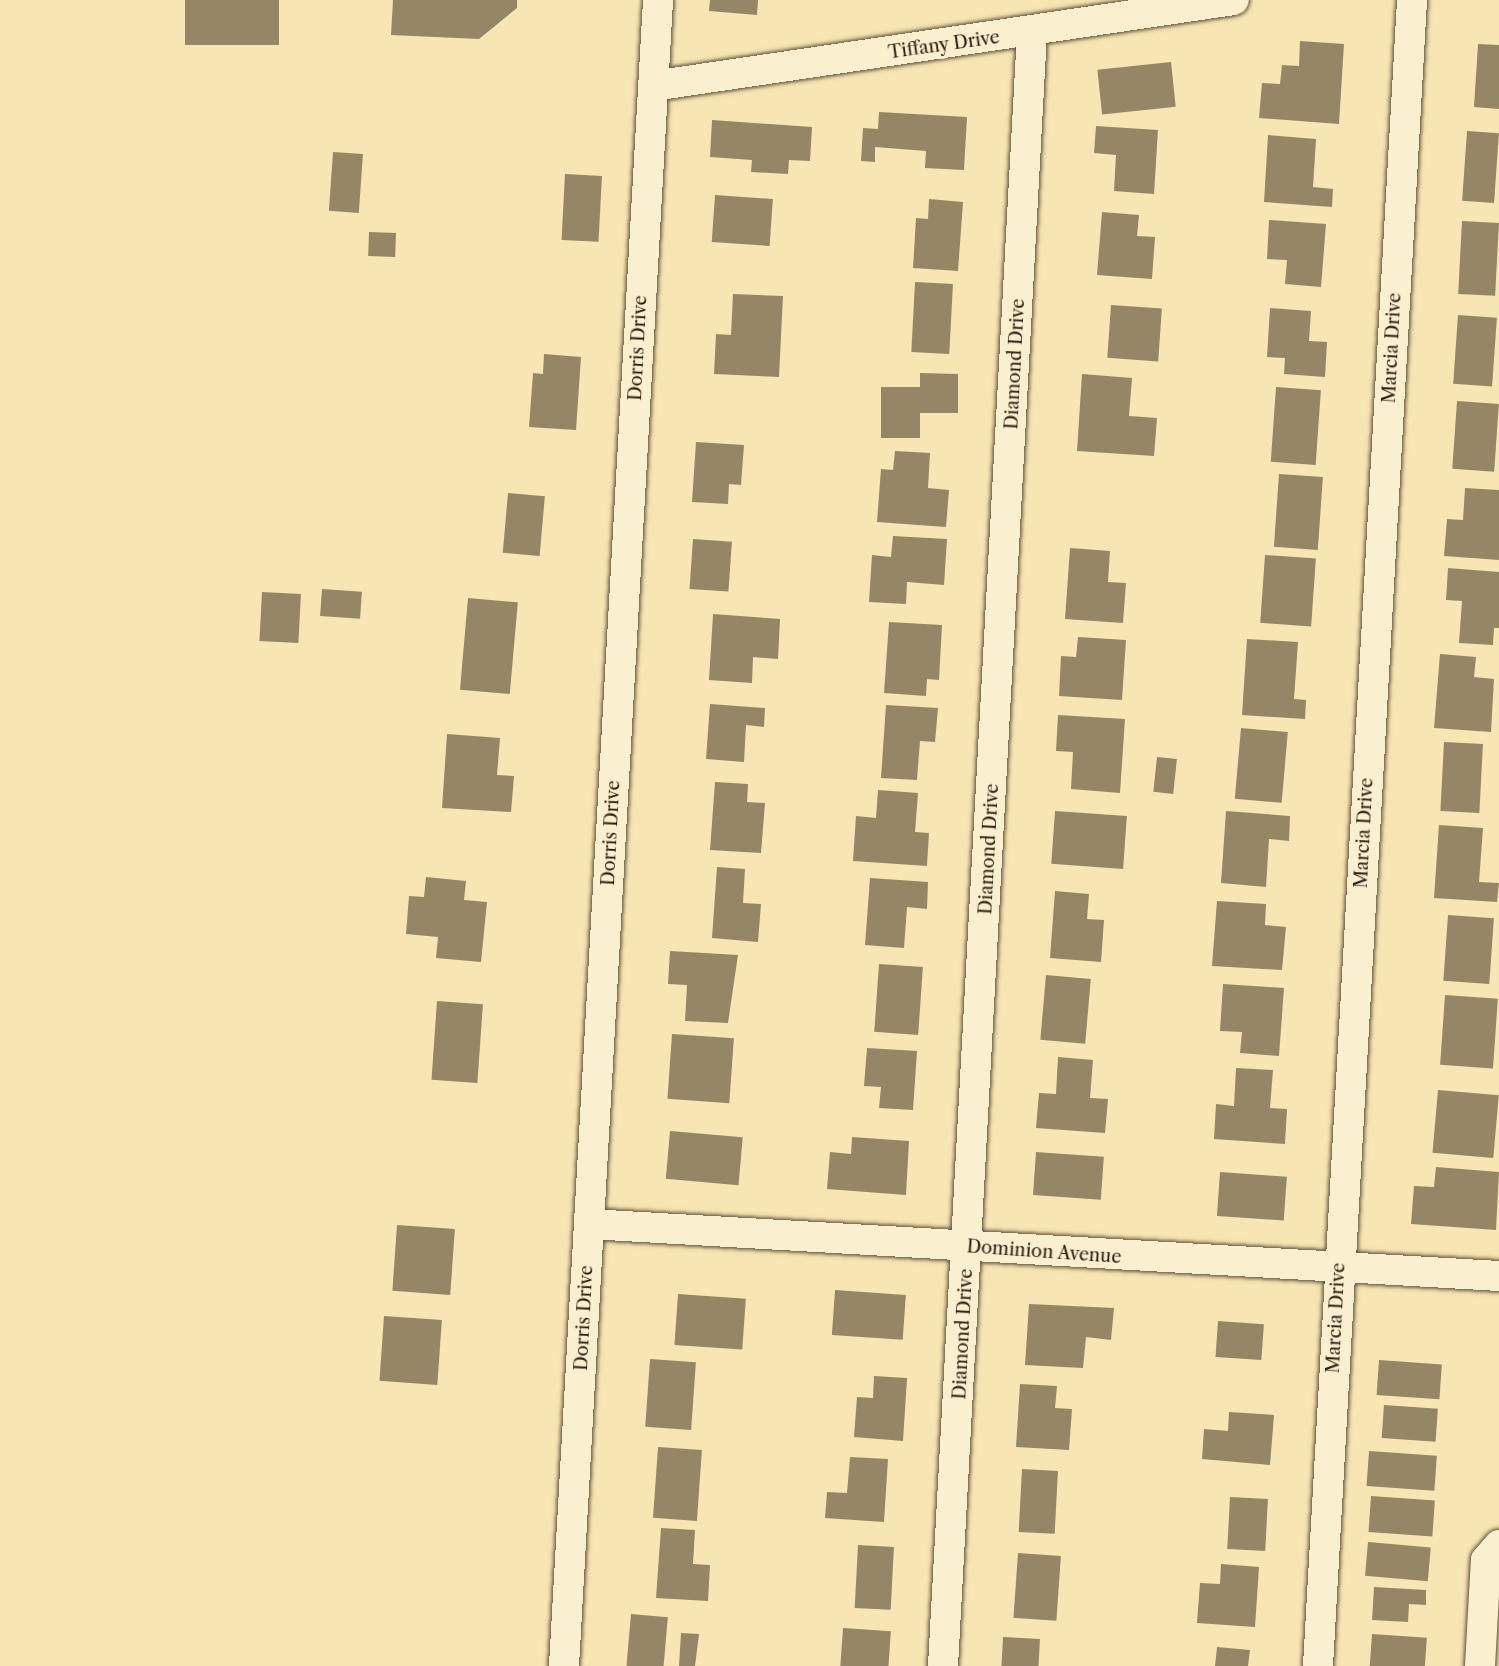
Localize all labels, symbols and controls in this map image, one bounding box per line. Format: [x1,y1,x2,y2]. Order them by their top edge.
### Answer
street label: Tiffany Drive [887,26,1001,64]
street label: Marcia Drive [1378,292,1406,404]
street label: Dorris Drive [624,295,652,401]
street label: Diamond Drive [1001,298,1029,430]
street label: Marcia Drive [1350,777,1378,889]
street label: Dorris Drive [597,780,625,886]
street label: Diamond Drive [975,783,1003,915]
street label: Dominion Avenue [966,1236,1122,1268]
street label: Marcia Drive [1322,1262,1350,1374]
street label: Dorris Drive [570,1265,598,1371]
street label: Diamond Drive [949,1268,977,1400]

